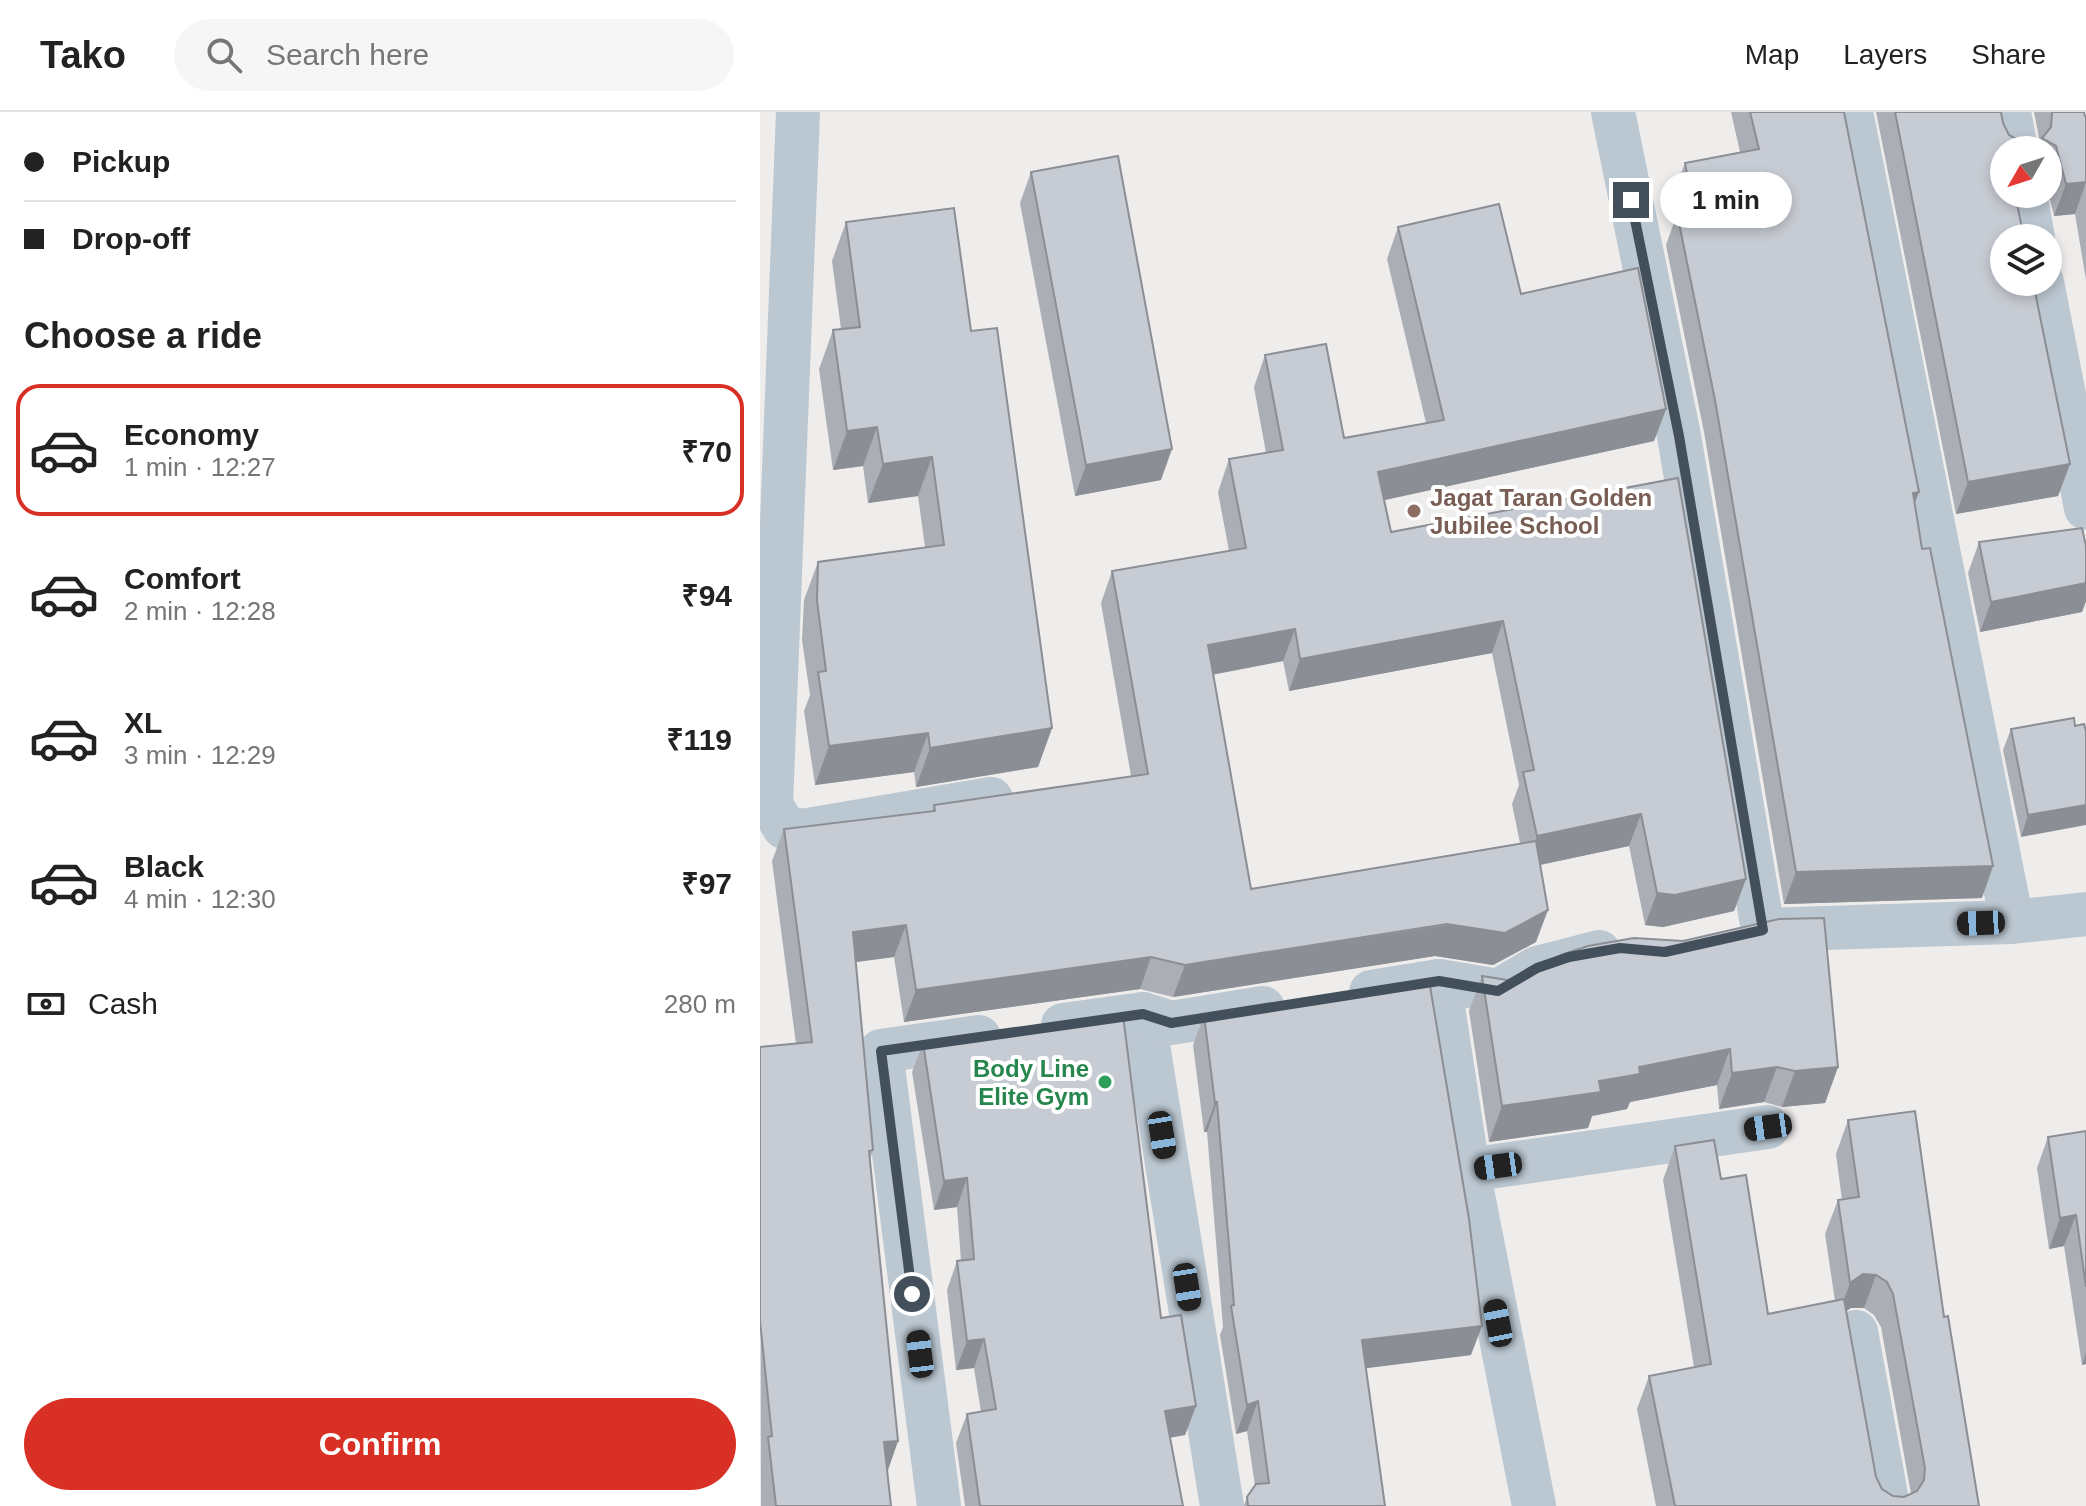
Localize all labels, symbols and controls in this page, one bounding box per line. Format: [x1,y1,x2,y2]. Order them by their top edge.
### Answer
search box [174,19,734,91]
icon: search [202,33,246,77]
text: Tako [40,34,126,76]
text: Search here [266,38,429,71]
text: Map [1745,39,1799,70]
text: Layers [1843,39,1927,70]
text: Share [1971,39,2046,70]
north arrow [1990,136,2062,208]
map controls [1990,136,2062,296]
text: Pickup [72,145,170,178]
callout: 1 min [1659,172,1791,228]
route end [1613,182,1649,218]
text: 1 min [1692,185,1760,215]
text: Drop-off [72,222,190,255]
button: layers [1990,224,2062,296]
text: Choose a ride [24,315,262,356]
icon: car [28,414,100,486]
text: Economy [124,418,259,451]
text: ₹70 [681,435,732,468]
text: 1 min · 12:27 [124,452,276,482]
place label: Jagat Taran Golden Jubilee School [1430,484,1652,539]
marker: Jagat Taran Golden Jubilee School [1405,502,1423,520]
icon: car [28,558,100,630]
text: Comfort [124,562,241,595]
text: ₹94 [681,579,732,612]
text: 2 min · 12:28 [124,596,276,626]
icon: car [28,702,100,774]
text: XL [124,706,162,739]
text: ₹119 [666,723,732,756]
text: 3 min · 12:29 [124,740,276,770]
icon: car [28,846,100,918]
text: Black [124,850,204,883]
text: ₹97 [681,867,732,900]
text: 4 min · 12:30 [124,884,276,914]
car [1957,910,2005,936]
icon: cash [24,982,68,1026]
text: Cash [88,987,158,1020]
text: 280 m [664,989,736,1019]
place label: Body Line Elite Gym [973,1055,1089,1110]
marker: Body Line Elite Gym [1096,1073,1114,1091]
car [1146,1109,1178,1161]
car [1743,1112,1793,1142]
car [1473,1151,1523,1181]
car [1171,1261,1203,1313]
route start [894,1276,930,1312]
car [1482,1297,1514,1349]
car [905,1329,935,1379]
button: Confirm [24,1398,736,1490]

